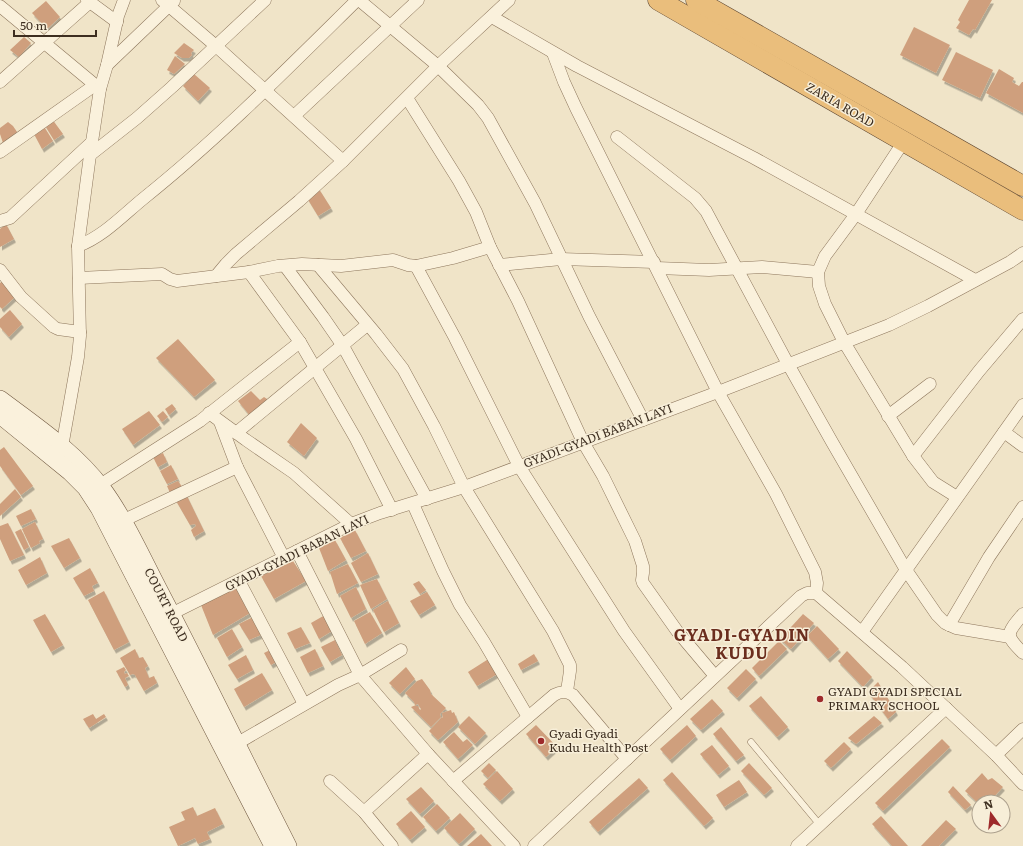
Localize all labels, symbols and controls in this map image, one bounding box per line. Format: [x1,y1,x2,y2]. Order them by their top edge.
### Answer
scale bar [14,12,96,38]
text: 50 m [20,16,47,34]
street label: ZARIA ROAD [803,77,878,131]
street label: GYADI-GYADI BABAN LAYI [521,398,675,472]
street label: GYADI-GYADI BABAN LAYI [221,509,372,595]
street label: COURT ROAD [141,564,193,645]
district label: GYADI-GYADIN KUDU [674,622,810,664]
place label: GYADI GYADI SPECIAL PRIMARY SCHOOL [828,682,962,714]
marker: GYADI GYADI SPECIAL PRIMARY SCHOOL [815,694,825,704]
place label: Gyadi Gyadi Kudu Health Post [549,724,648,756]
marker: Gyadi Gyadi Kudu Health Post [536,736,546,746]
north arrow [971,794,1011,834]
text: N [982,794,995,812]

